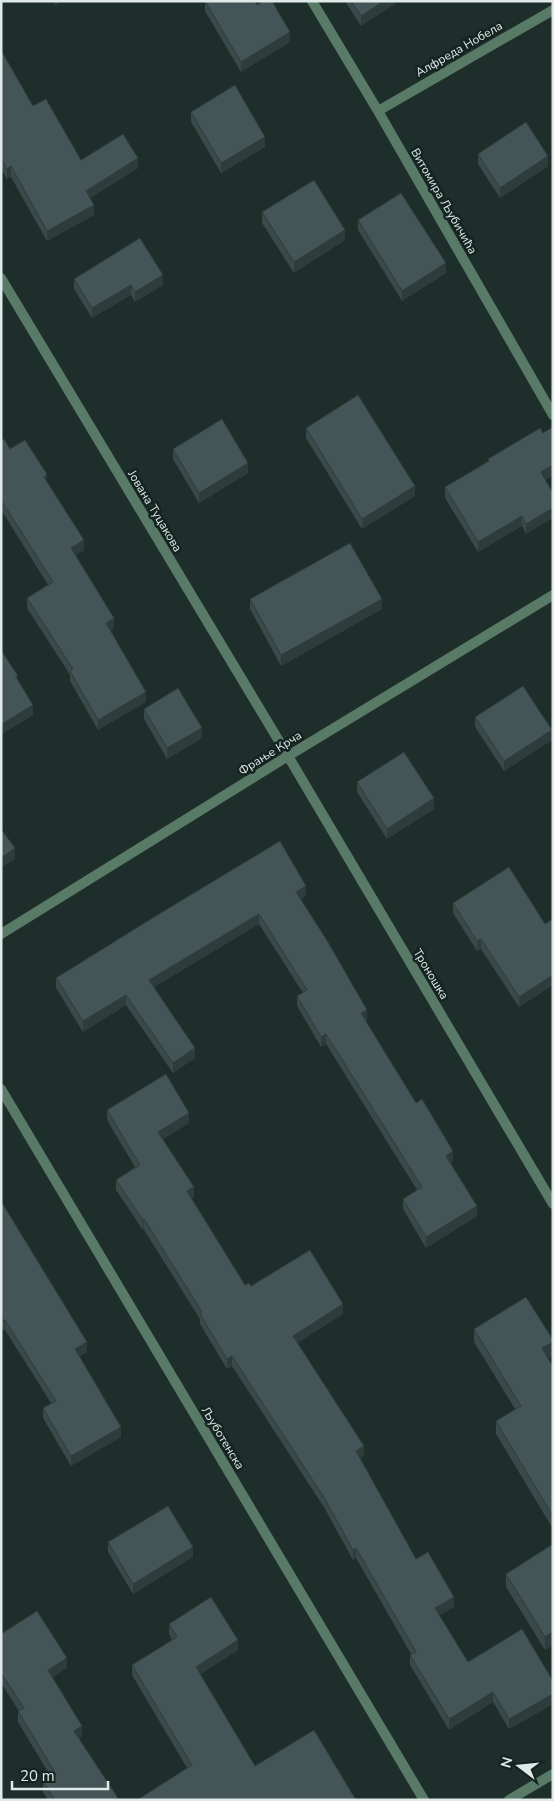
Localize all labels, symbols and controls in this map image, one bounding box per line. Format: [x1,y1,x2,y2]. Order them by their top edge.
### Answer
street label: Алфреда Нобела [413,18,505,80]
street label: Витомира Љубичића [407,145,481,257]
street label: Јована Туцакова [124,466,186,555]
street label: Фрање Крча [235,727,305,779]
street label: Троношка [410,946,452,1002]
street label: Љуботенска [198,1404,248,1472]
north arrow [494,1741,544,1791]
text: N [496,1755,518,1770]
scale bar [12,1758,109,1790]
text: 20 m [20,1766,55,1786]

